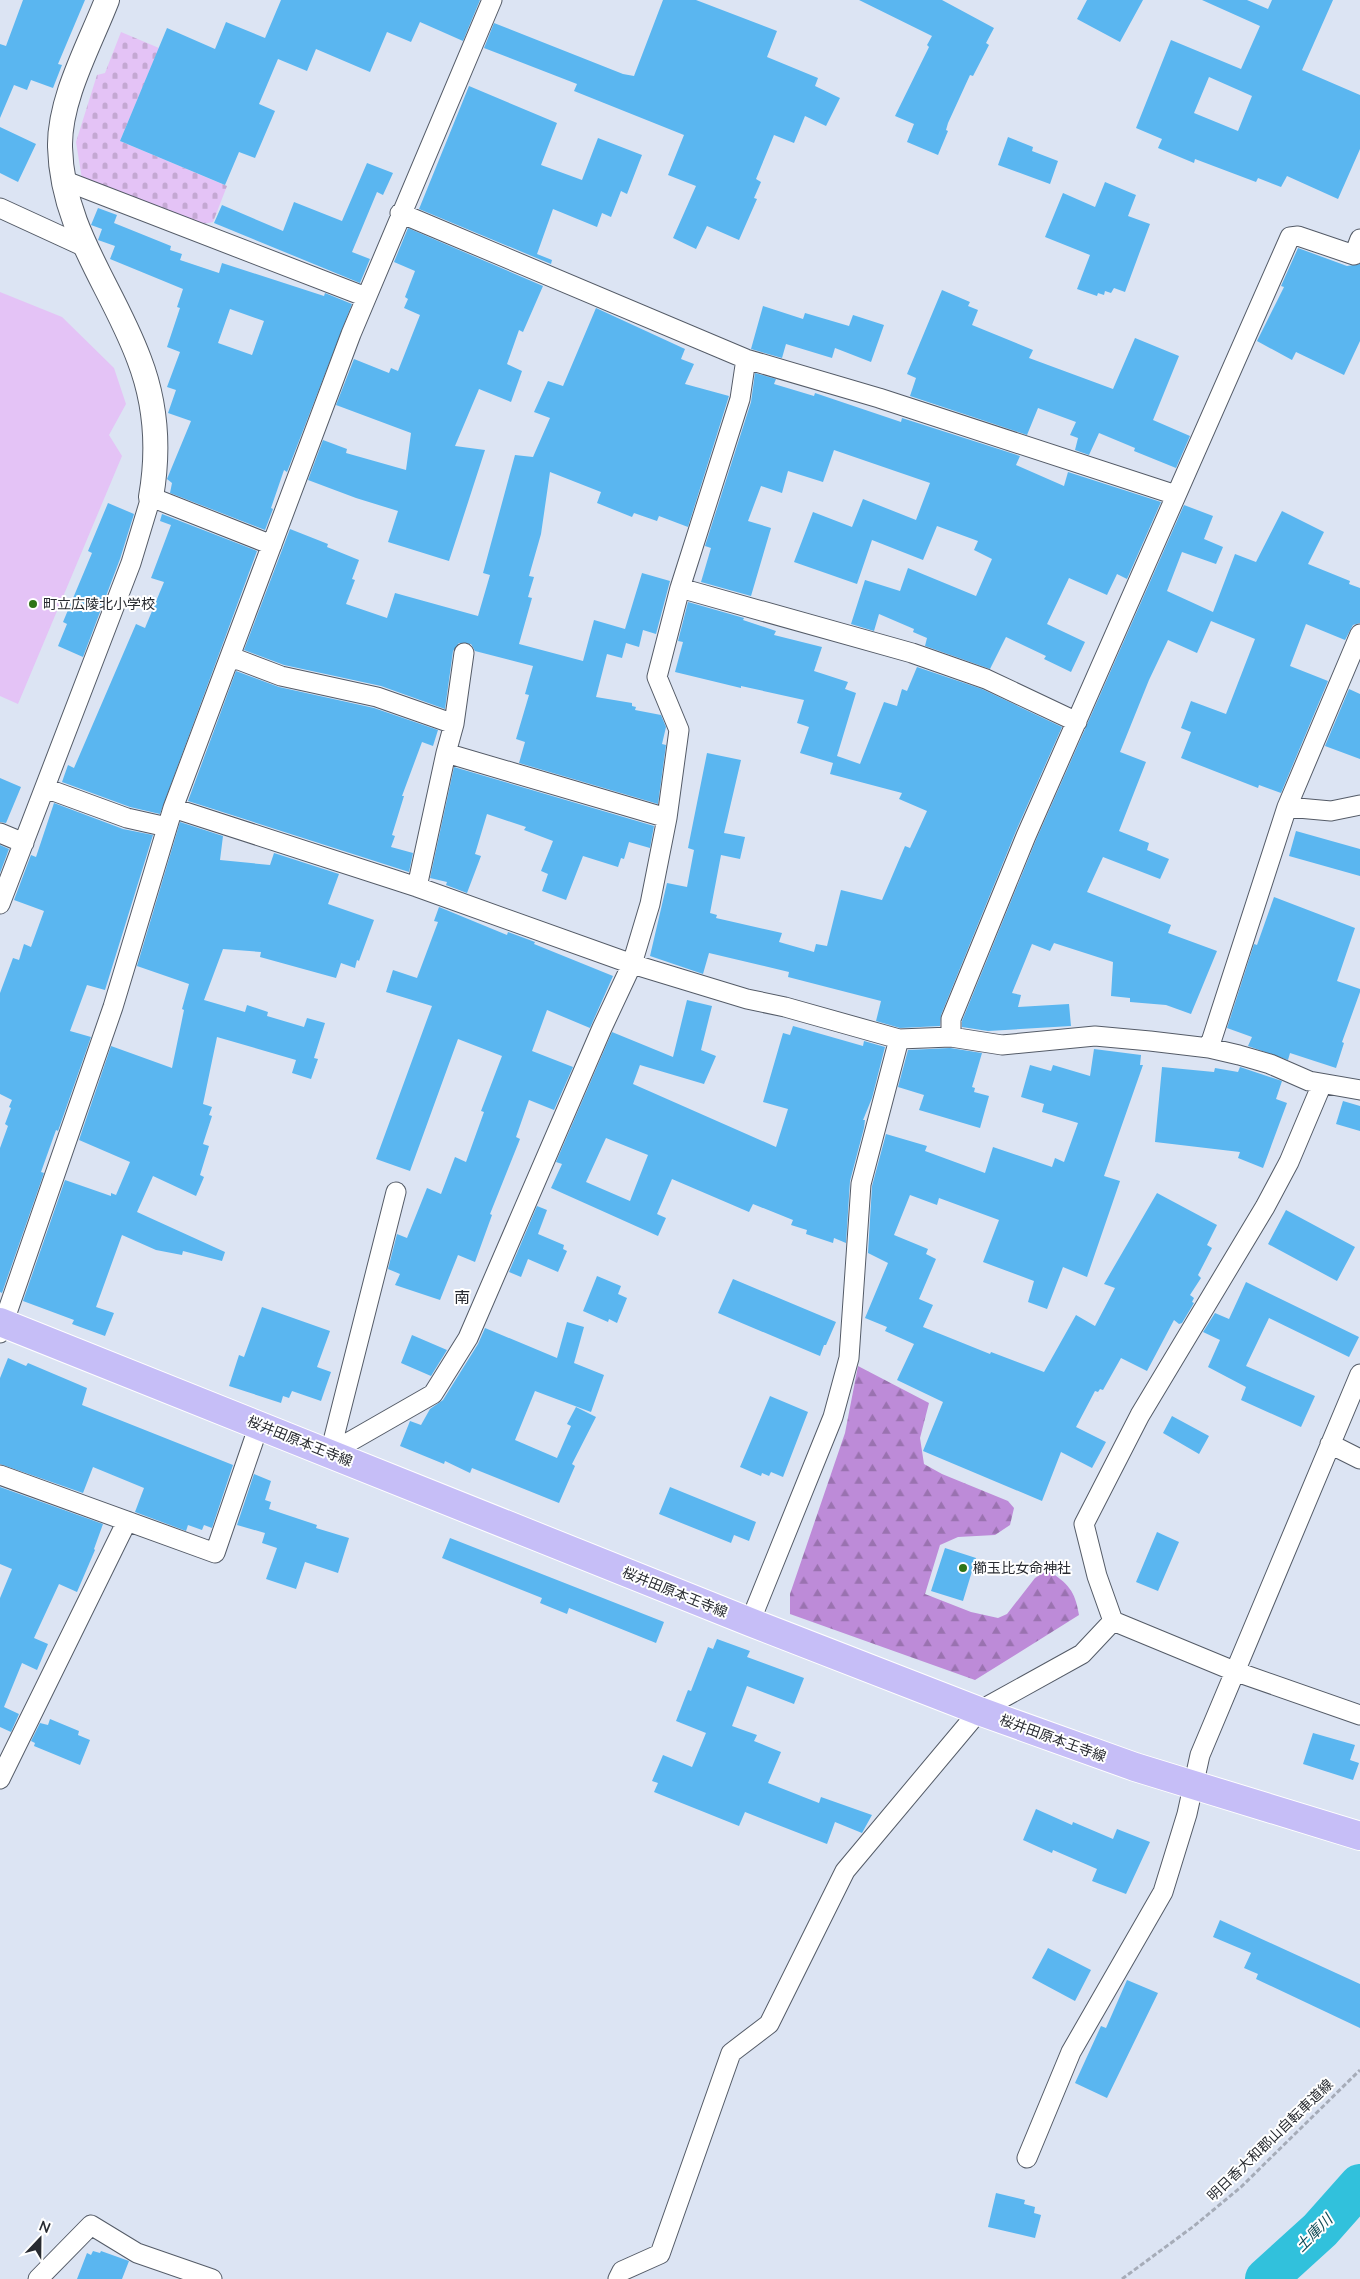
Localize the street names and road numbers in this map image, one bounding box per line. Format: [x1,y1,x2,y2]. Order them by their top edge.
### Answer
street label: 桜井田原本王寺線 [245,1412,355,1469]
street label: 桜井田原本王寺線 [620,1563,730,1620]
street label: 桜井田原本王寺線 [998,1710,1109,1765]
street label: 明日香大和郡山自転車道線 [1203,2075,1336,2204]

